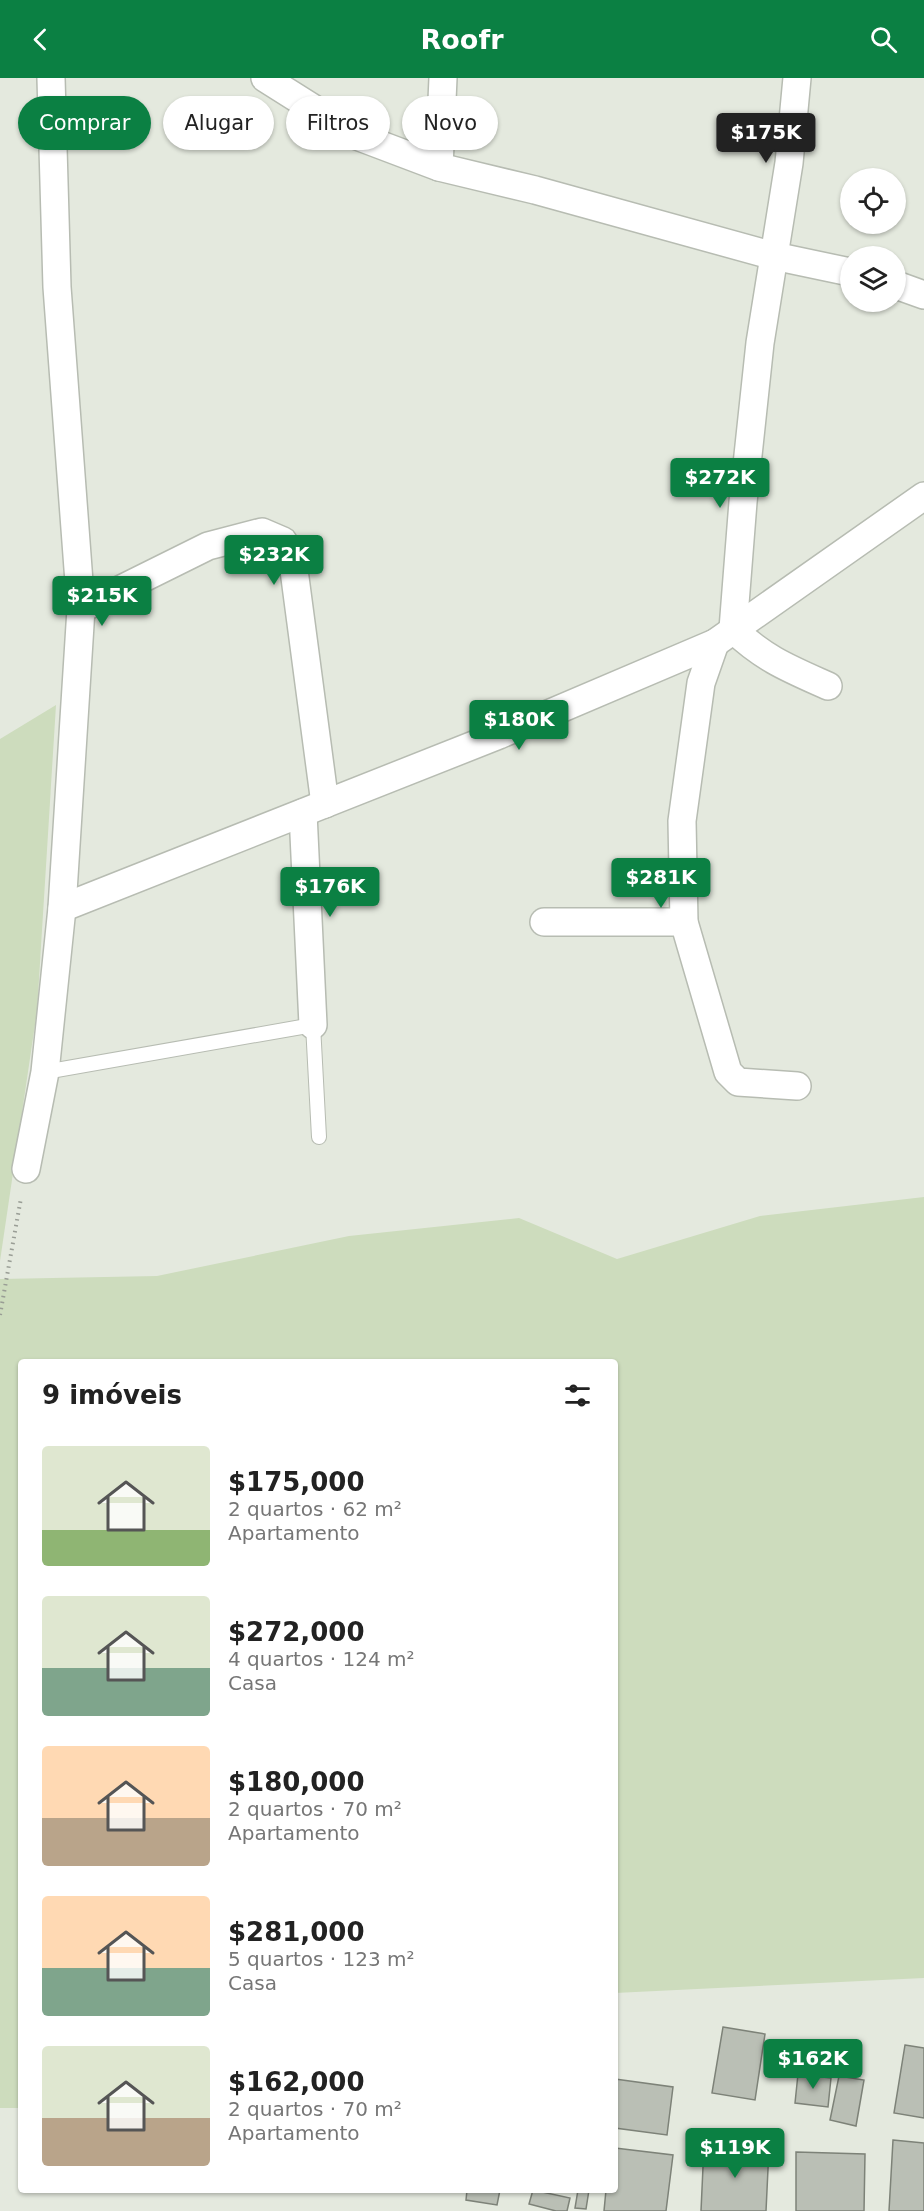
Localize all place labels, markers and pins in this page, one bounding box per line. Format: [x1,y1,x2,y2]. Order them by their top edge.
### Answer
pin: $175K [724,113,808,164]
pin: $272K [678,458,762,509]
pin: $232K [232,535,316,586]
pin: $215K [60,576,144,627]
pin: $180K [477,700,561,751]
pin: $281K [619,858,703,909]
pin: $176K [288,867,372,918]
pin: $162K [771,2039,855,2090]
pin: $119K [693,2128,777,2179]

